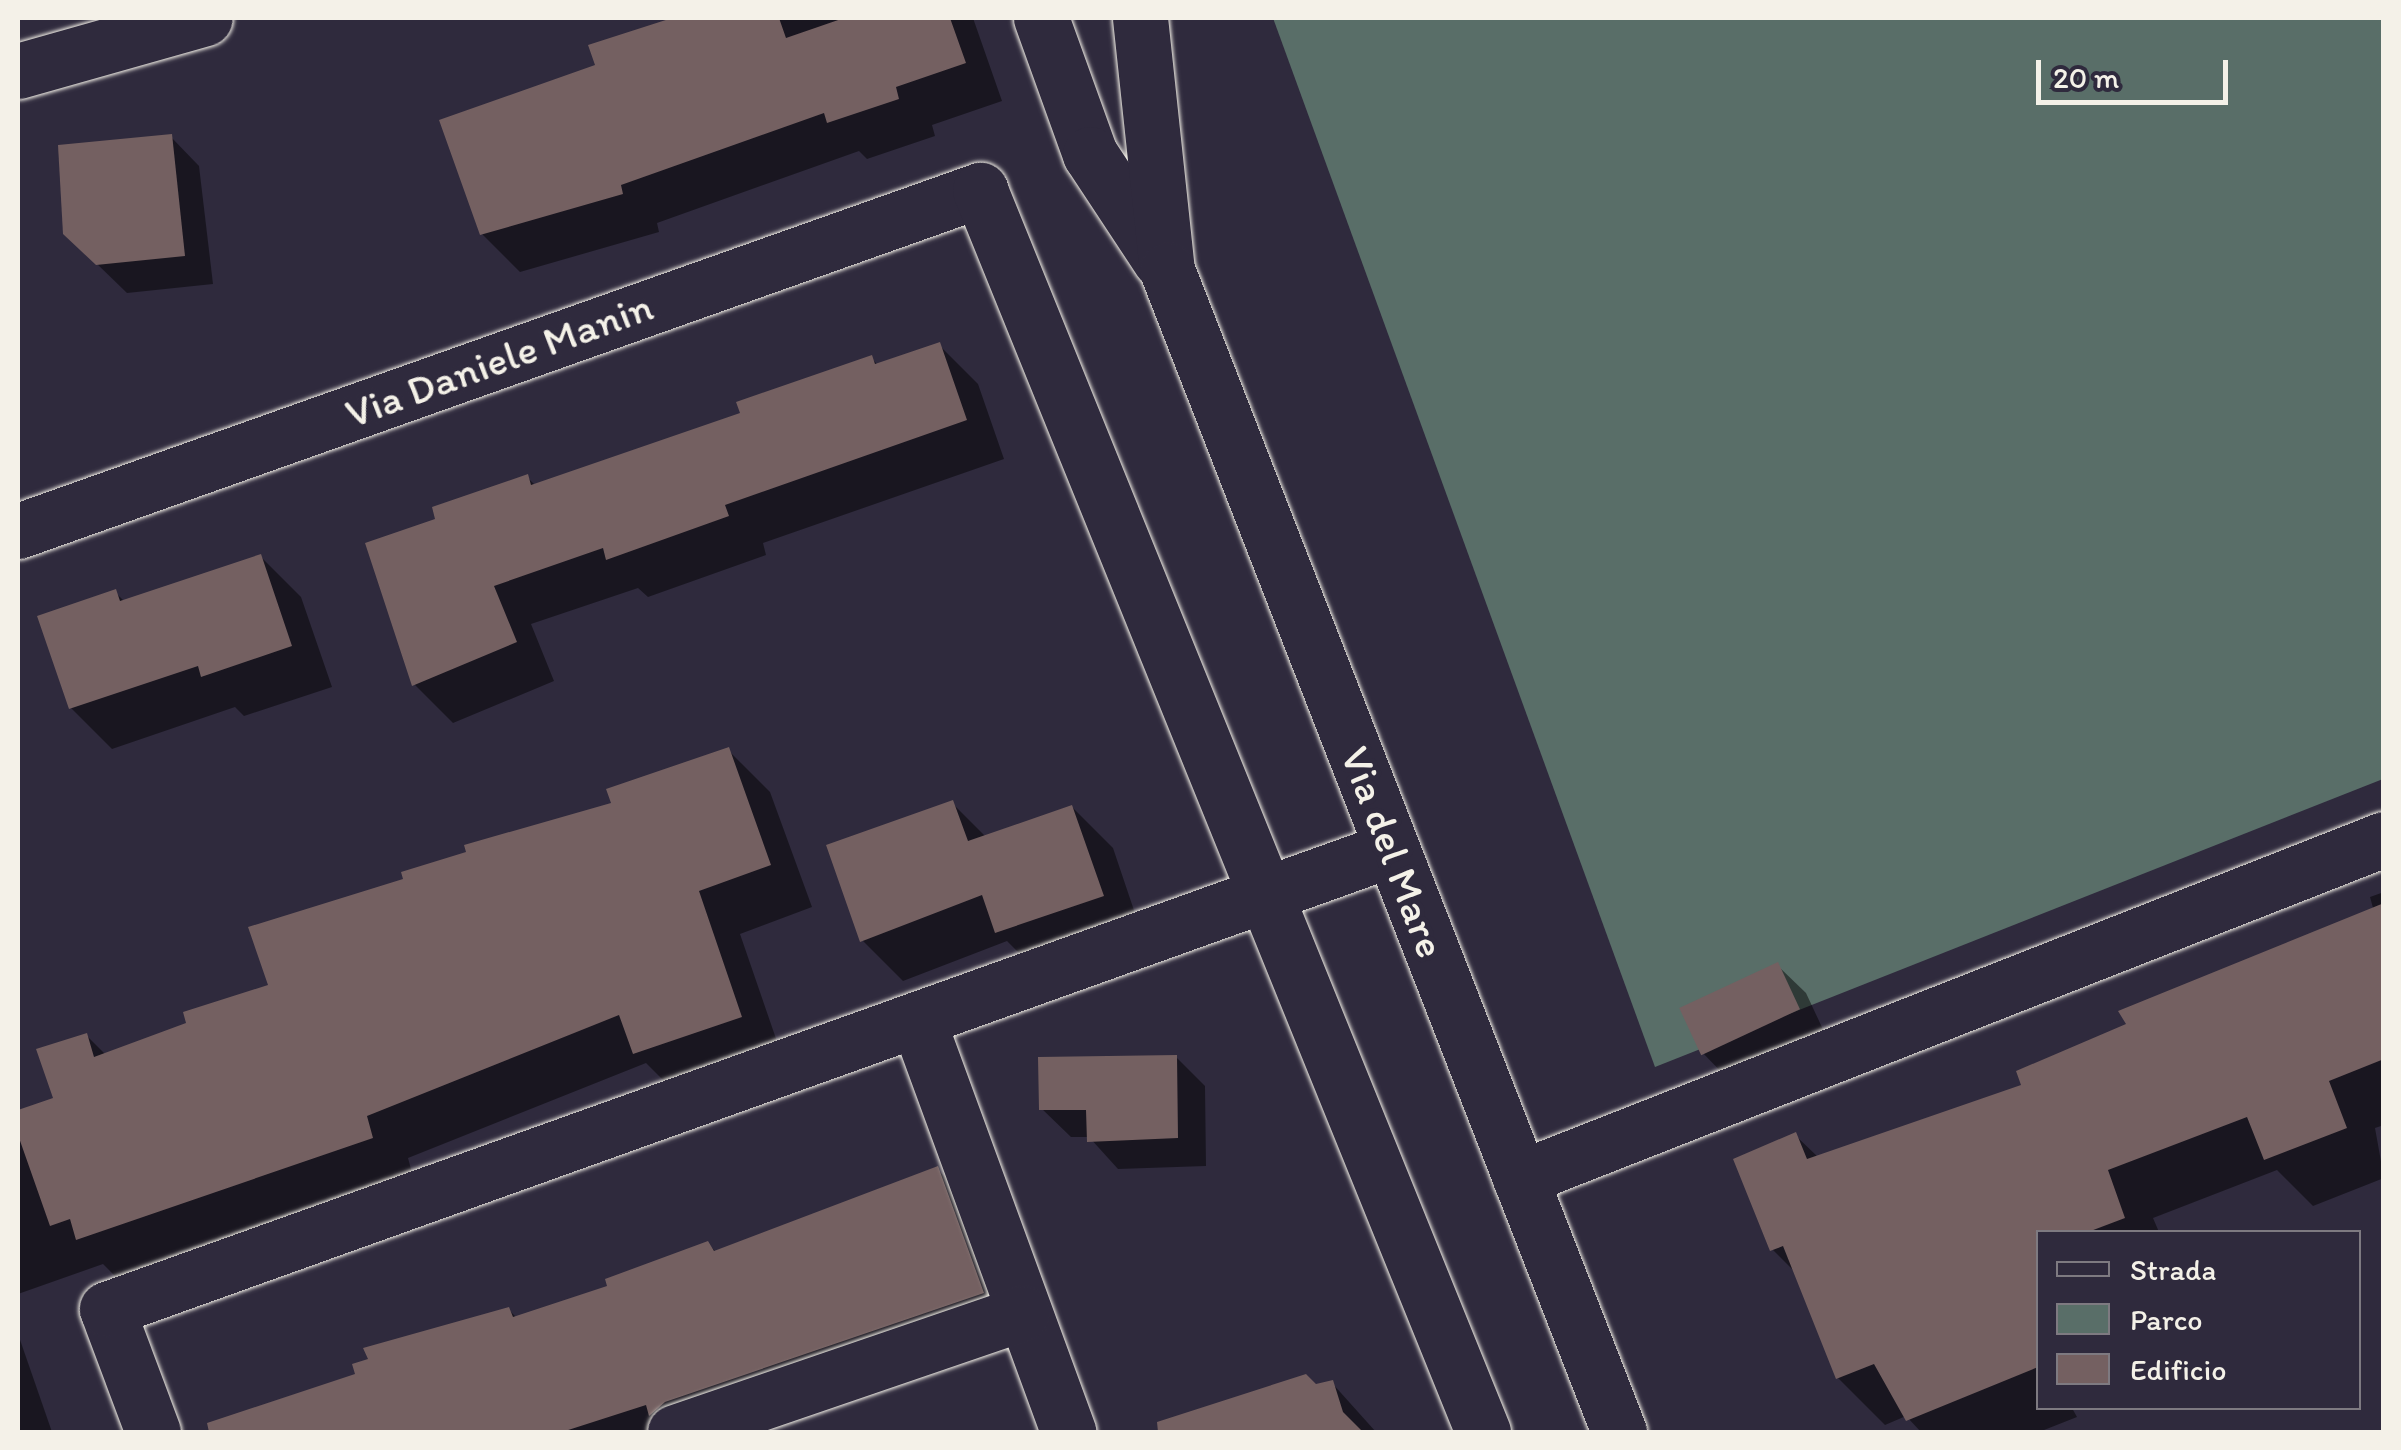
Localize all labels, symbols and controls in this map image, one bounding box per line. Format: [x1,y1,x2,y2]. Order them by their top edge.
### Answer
scale bar [2041,40,2234,102]
text: 20 m [2053,59,2119,96]
street label: Via Daniele Manin [339,281,659,439]
street label: Via del Mare [1330,740,1456,964]
legend [2036,1230,2361,1410]
text: Strada [2130,1251,2216,1288]
text: Parco [2130,1301,2203,1338]
text: Edificio [2130,1351,2226,1388]

